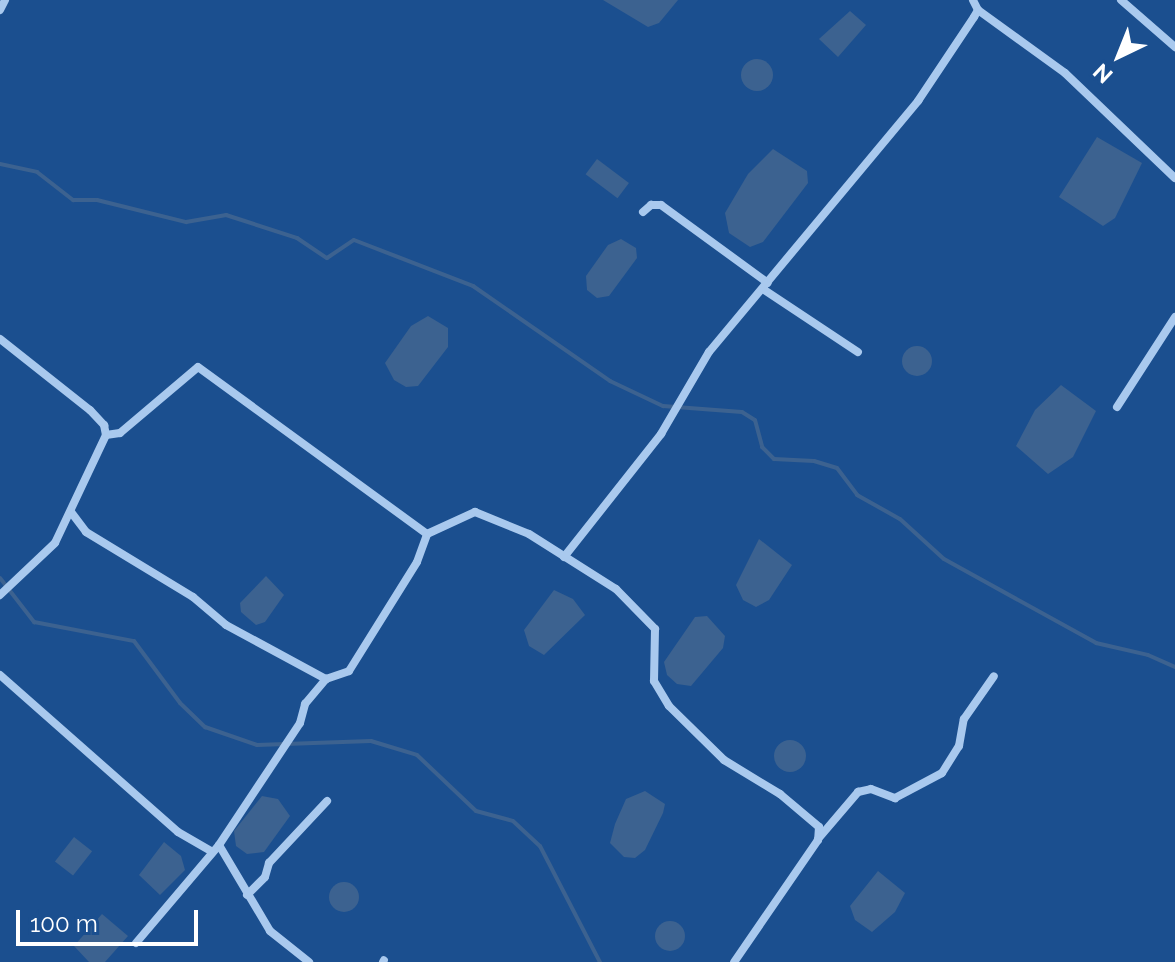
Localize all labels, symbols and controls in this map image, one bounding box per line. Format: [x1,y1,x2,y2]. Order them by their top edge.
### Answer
north arrow [1079,16,1159,96]
text: N [1088,58,1118,89]
scale bar [20,894,202,944]
text: 100 m [30,909,98,938]

